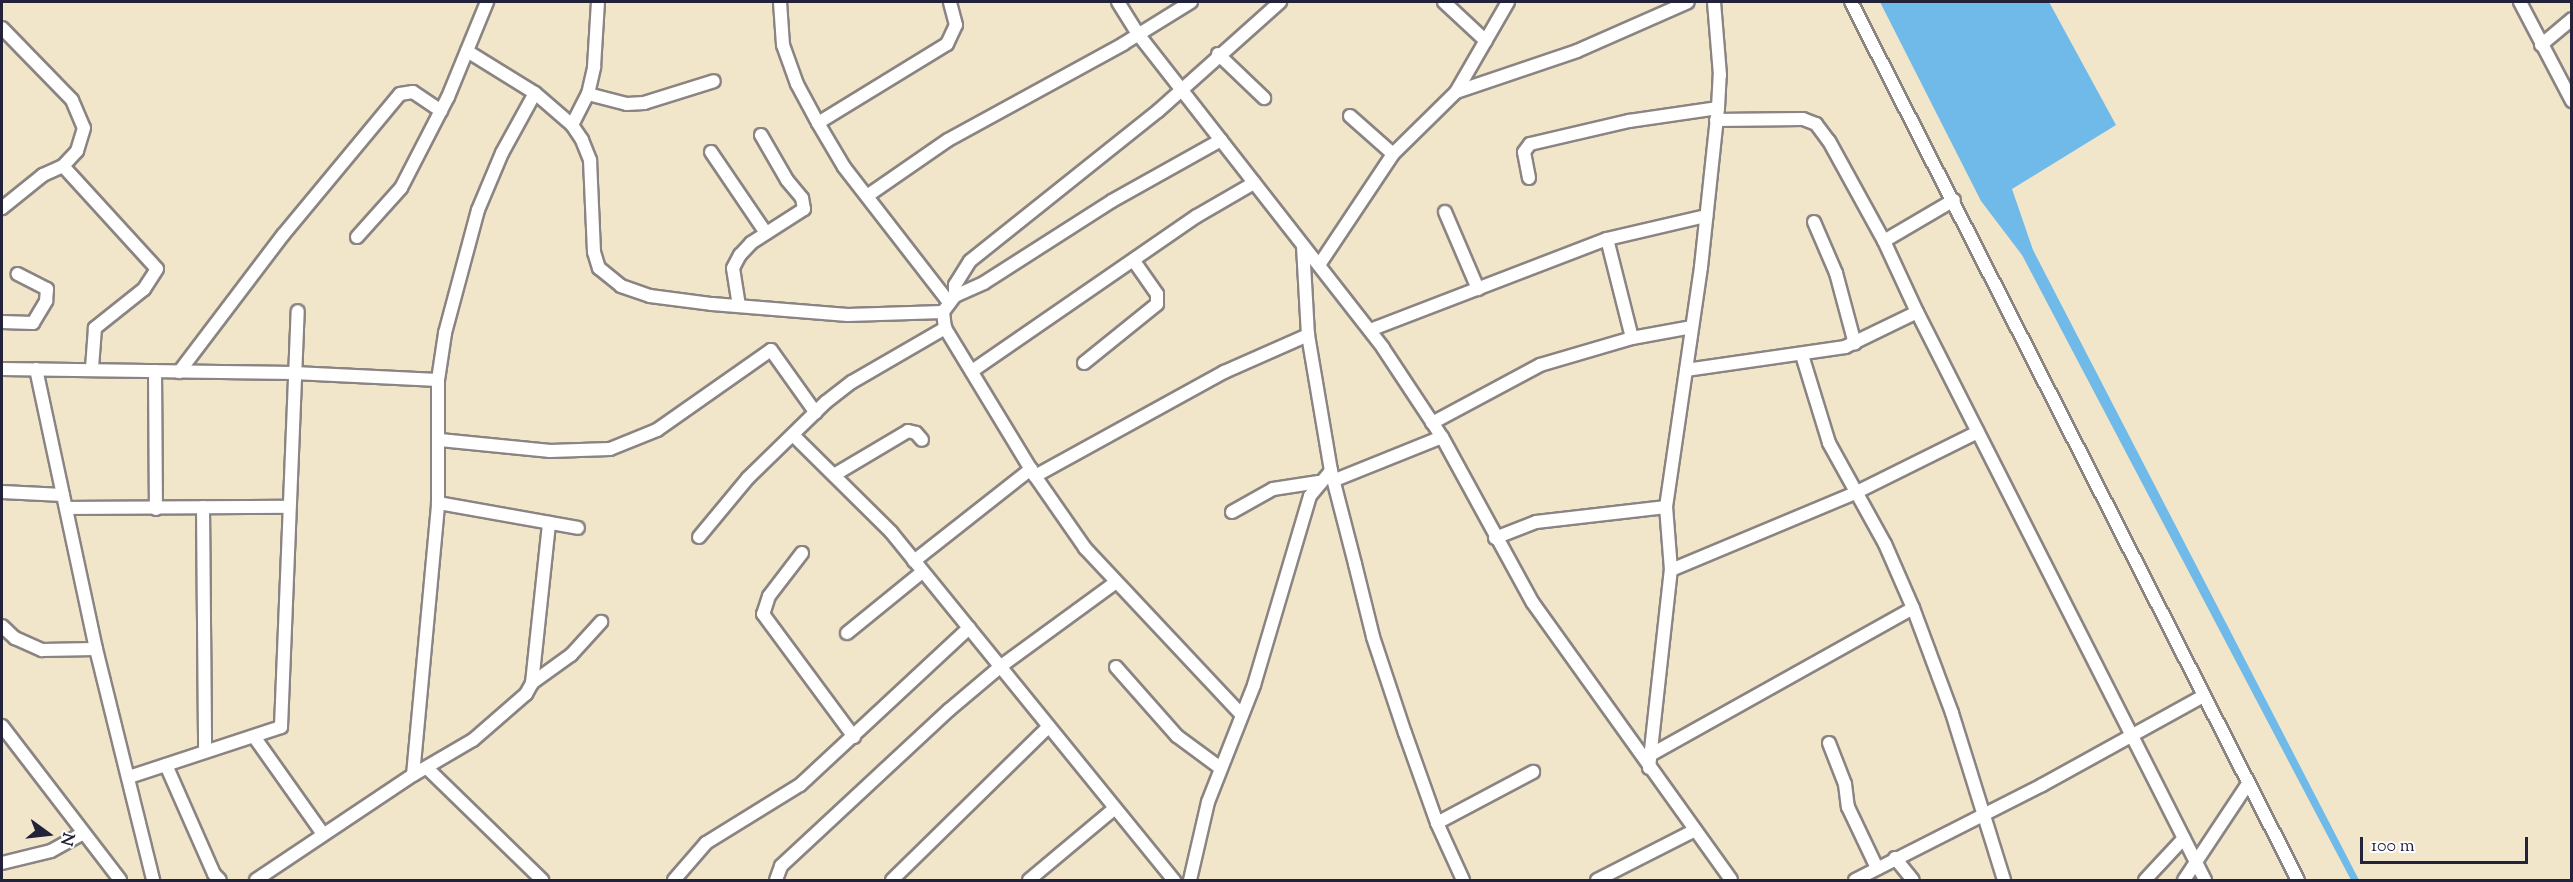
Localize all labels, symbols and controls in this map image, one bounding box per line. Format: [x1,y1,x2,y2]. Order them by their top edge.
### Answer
north arrow [18,804,78,864]
scale bar [2363,825,2531,863]
text: N [53,830,79,848]
text: 100 m [2371,834,2415,860]

